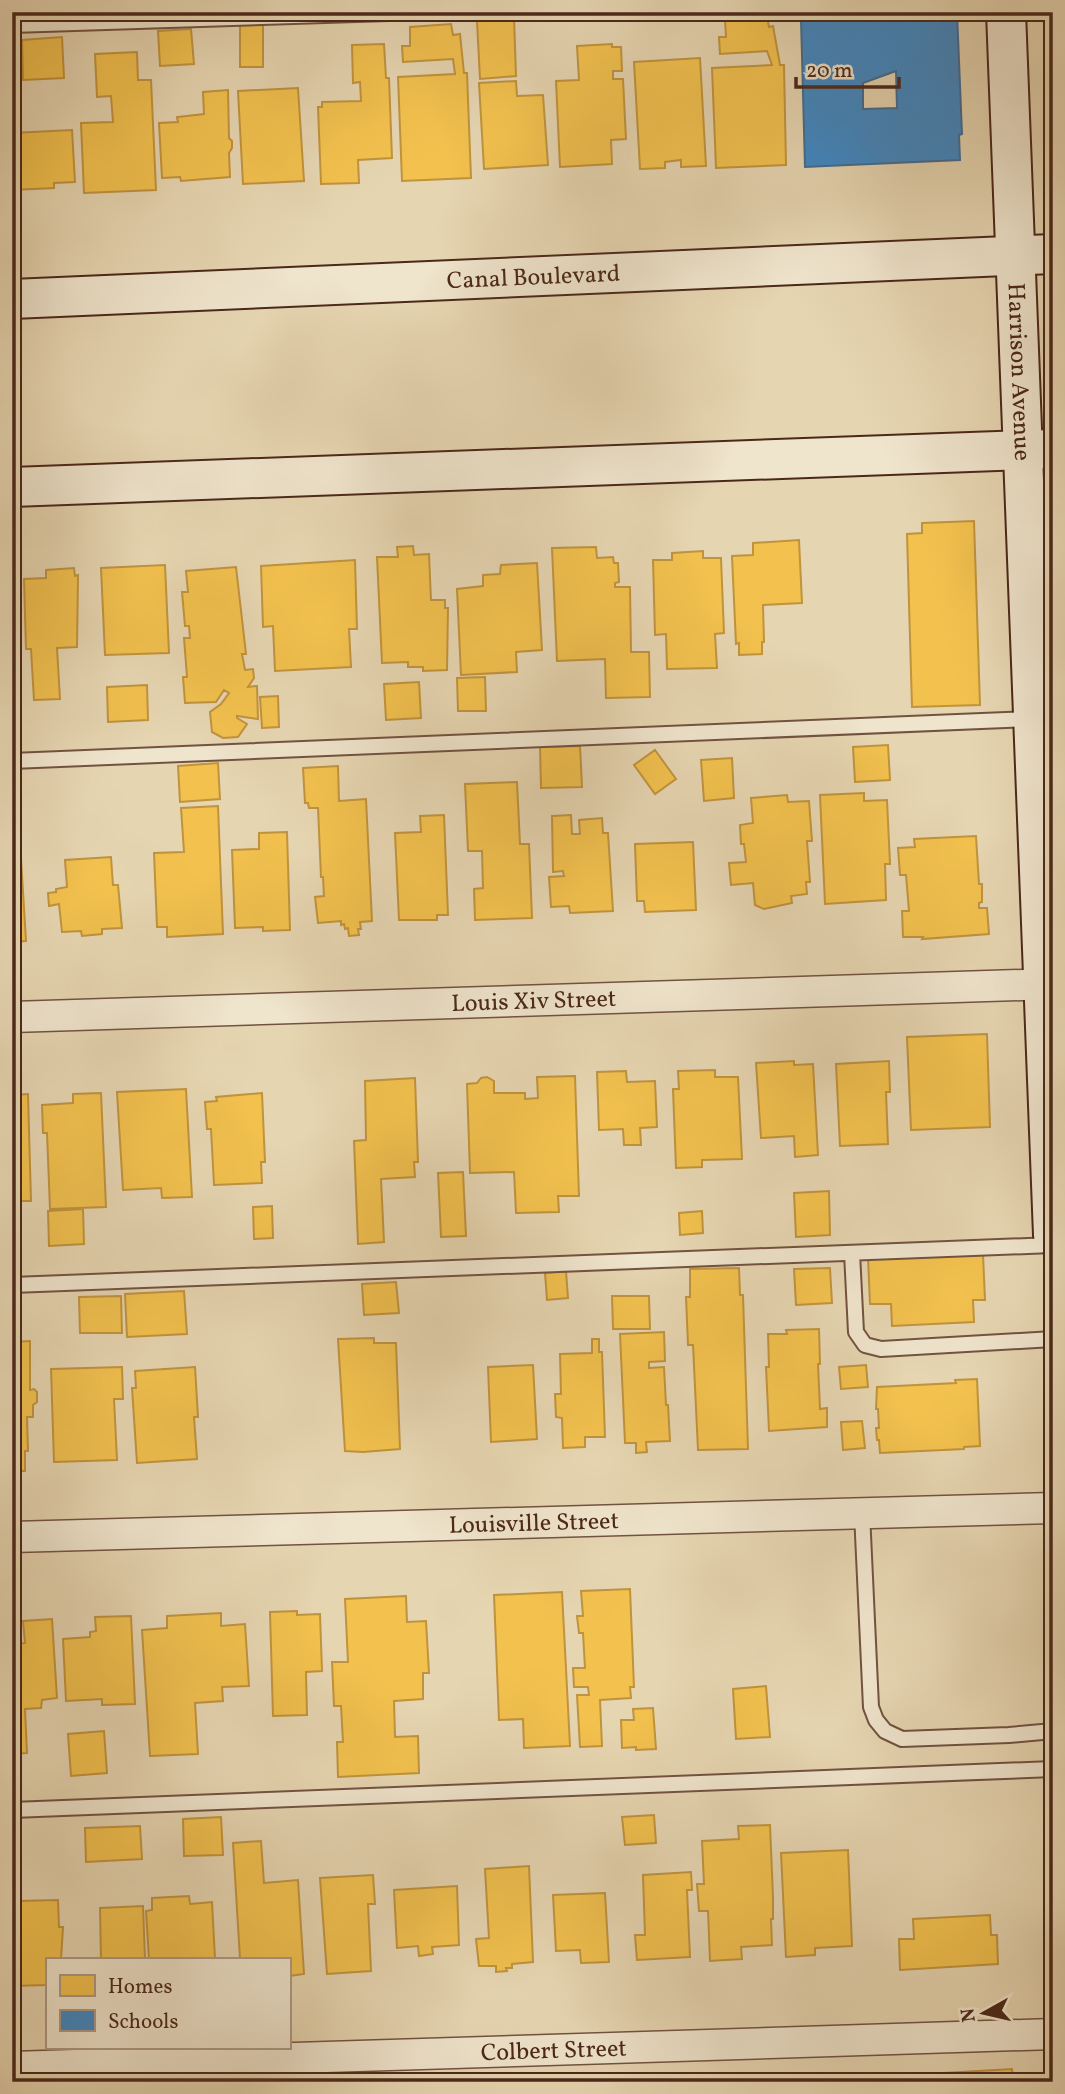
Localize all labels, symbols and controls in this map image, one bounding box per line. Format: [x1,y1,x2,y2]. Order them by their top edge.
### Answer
scale bar [796,46,899,90]
text: 20 m [806,57,852,86]
street label: Canal Boulevard [446,258,621,299]
street label: Harrison Avenue [997,282,1038,461]
street label: Louis Xiv Street [451,983,617,1022]
street label: Louisville Street [448,1505,619,1544]
legend [46,1958,290,2048]
text: Homes [108,1973,173,2002]
north arrow [950,1979,1020,2048]
text: N [955,2006,983,2024]
text: Schools [108,2008,178,2037]
street label: Colbert Street [480,2033,627,2071]

